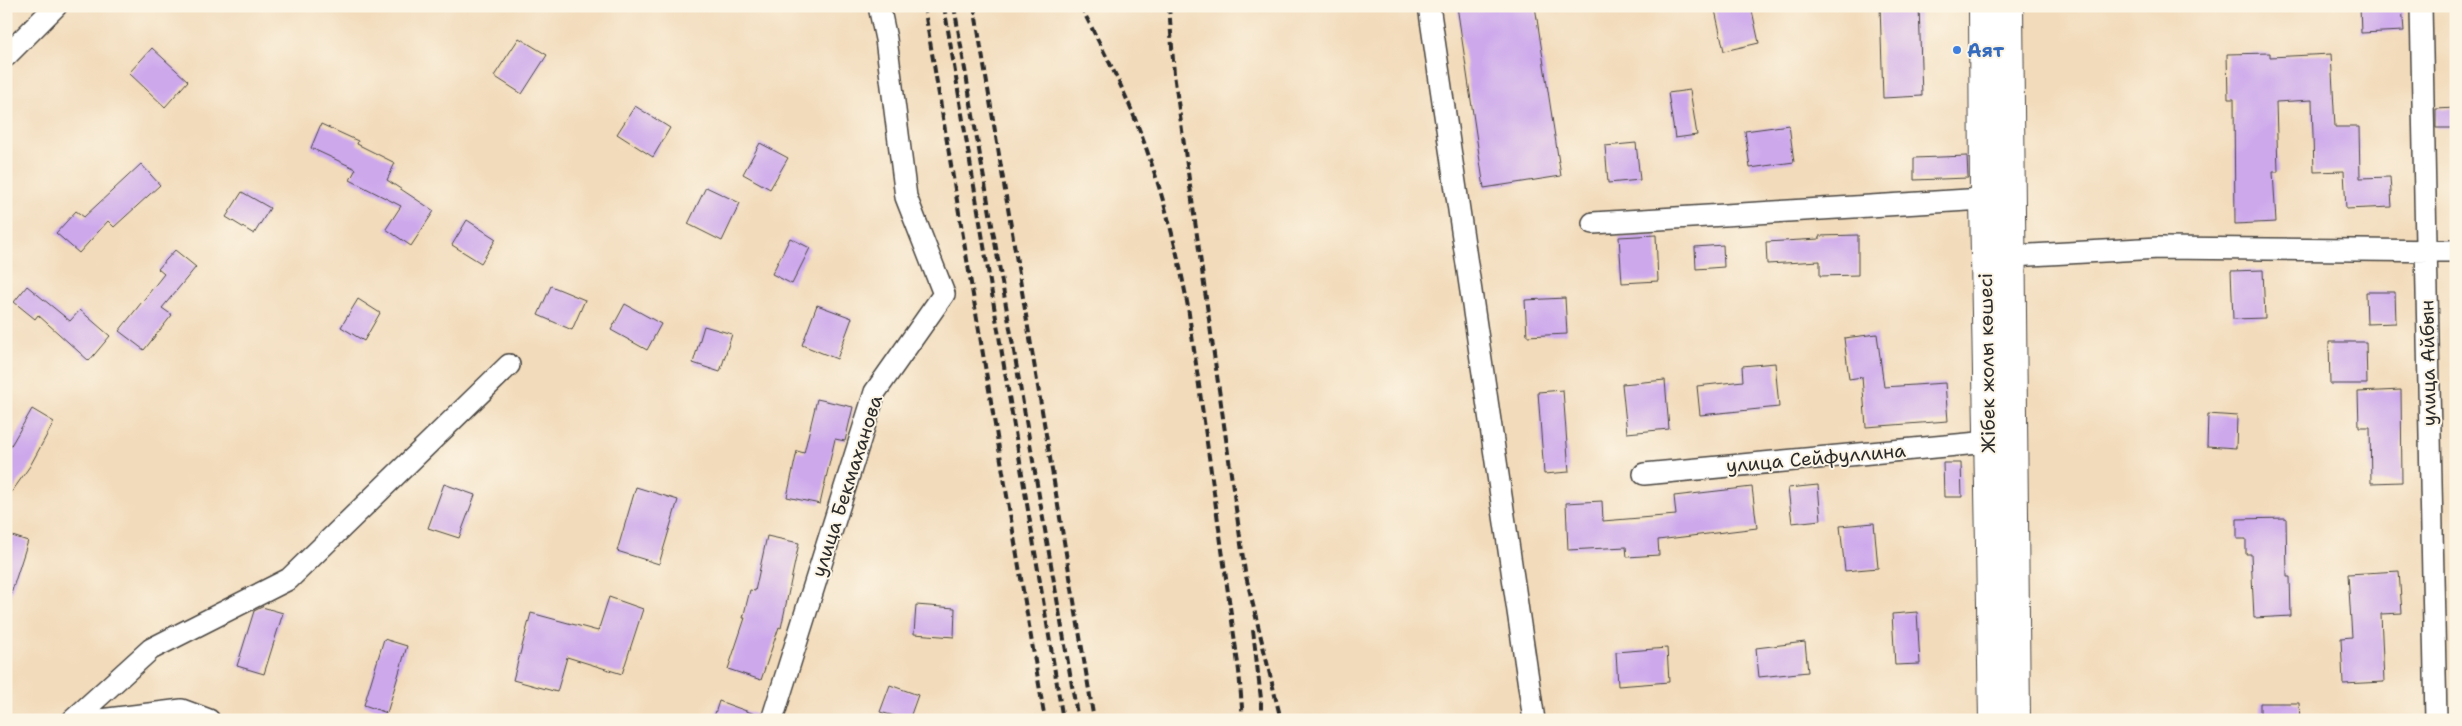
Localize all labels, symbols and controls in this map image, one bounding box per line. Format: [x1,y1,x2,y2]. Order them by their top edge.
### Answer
place label: Аят [1967,38,2005,63]
marker: Аят [1951,44,1963,56]
street label: Жібек жолы көшесі [1973,273,2001,453]
street label: улица Айбын [2414,300,2442,426]
street label: улица Бекмаханова [806,392,888,580]
street label: улица Сейфуллина [1725,438,1907,478]

